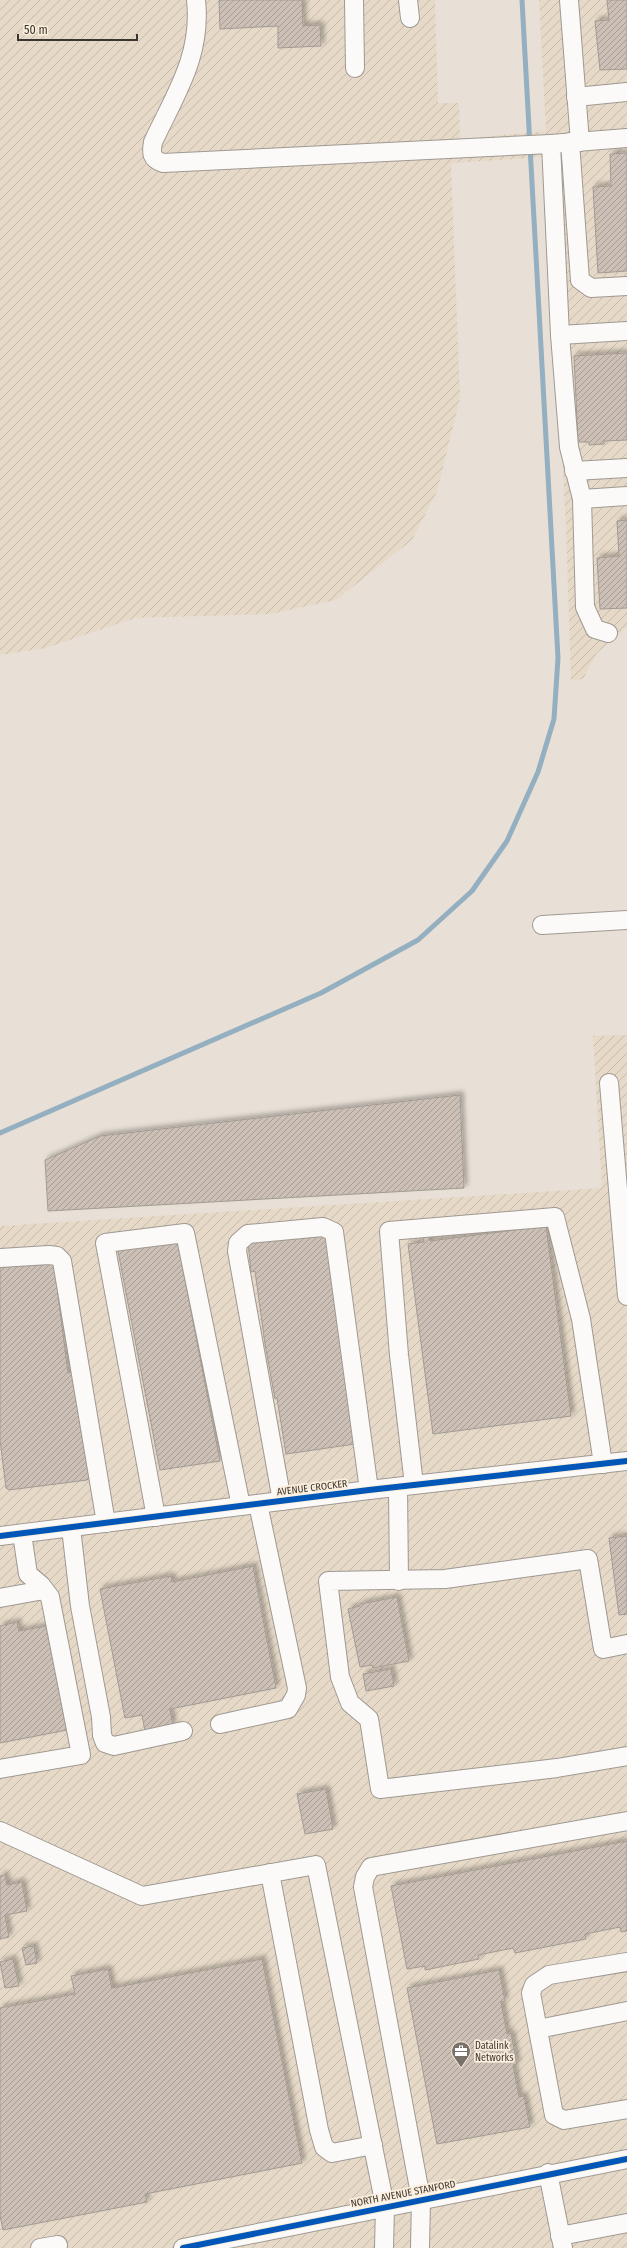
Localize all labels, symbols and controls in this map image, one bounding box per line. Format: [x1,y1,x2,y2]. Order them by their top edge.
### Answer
scale bar [18,16,137,42]
text: 50 m [24,23,48,37]
street label: AVENUE CROCKER [276,1478,349,1498]
office icon: Datalink Networks [450,2040,472,2068]
place label: Datalink Networks [475,2040,513,2064]
street label: NORTH AVENUE STANFORD [350,2178,457,2210]

